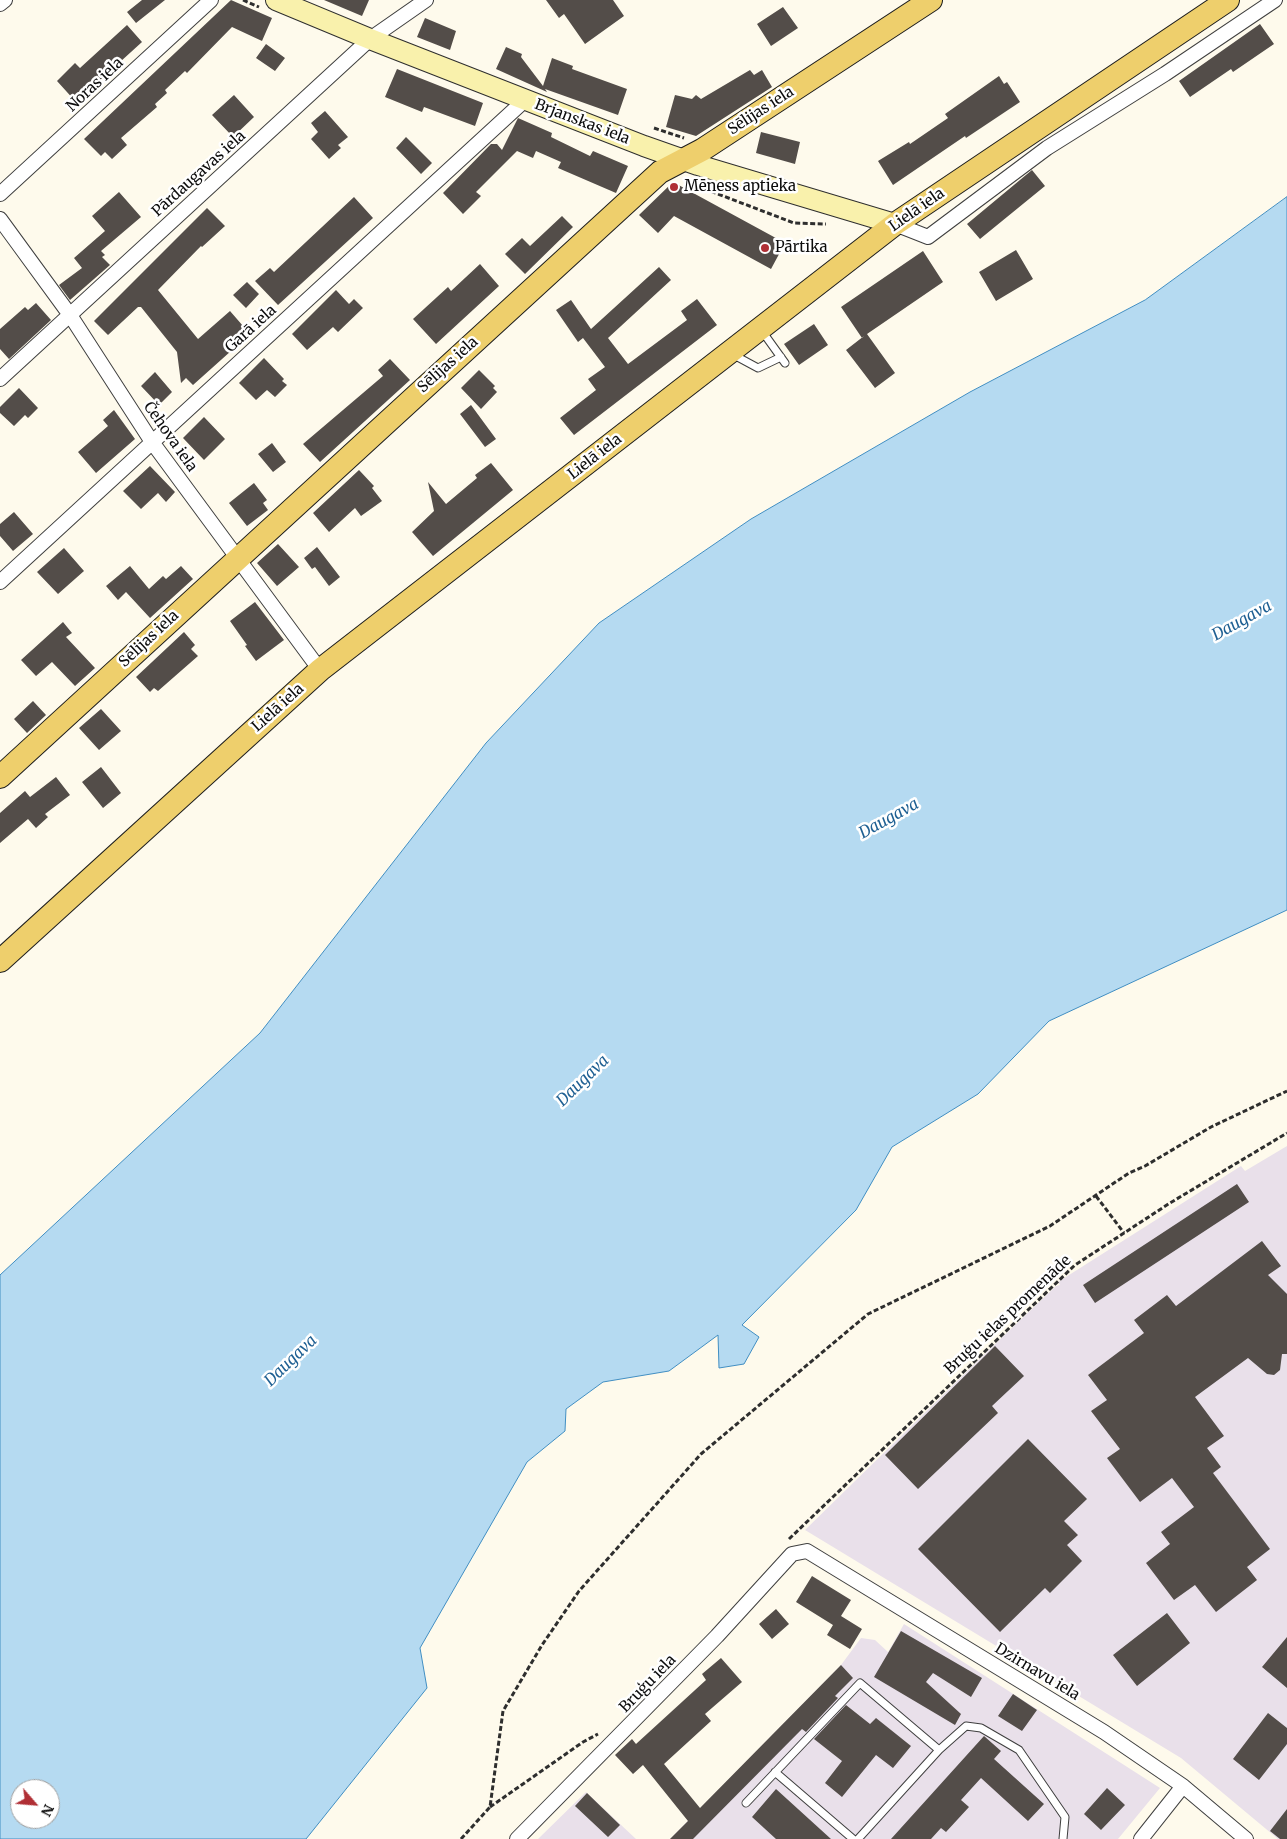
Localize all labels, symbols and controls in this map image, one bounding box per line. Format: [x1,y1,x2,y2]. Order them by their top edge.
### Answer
street label: Noras iela [63,54,127,116]
street label: Sēlijas iela [725,83,797,139]
street label: Brjanskas iela [532,96,632,148]
street label: Pārdaugavas iela [149,127,249,221]
place label: Mēness aptieka [684,178,796,196]
marker: Mēness aptieka [668,181,680,193]
street label: Lielā iela [886,184,948,236]
place label: Pārtika [775,239,828,257]
marker: Pārtika [759,242,771,254]
street label: Garā iela [222,301,280,357]
street label: Sēlijas iela [414,333,482,397]
street label: Čehova iela [139,399,201,475]
street label: Lielā iela [565,430,625,484]
water label: Daugava [1209,597,1275,645]
street label: Sēlijas iela [115,607,183,671]
street label: Lielā iela [248,680,308,736]
water label: Daugava [856,795,922,843]
water label: Daugava [553,1051,613,1111]
street label: Bruģu ielas promenāde [941,1252,1075,1378]
water label: Daugava [261,1331,321,1391]
street label: Dzirnavu iela [991,1640,1083,1704]
street label: Bruģu iela [616,1651,680,1717]
north arrow [10,1779,60,1829]
text: N [37,1801,58,1819]

